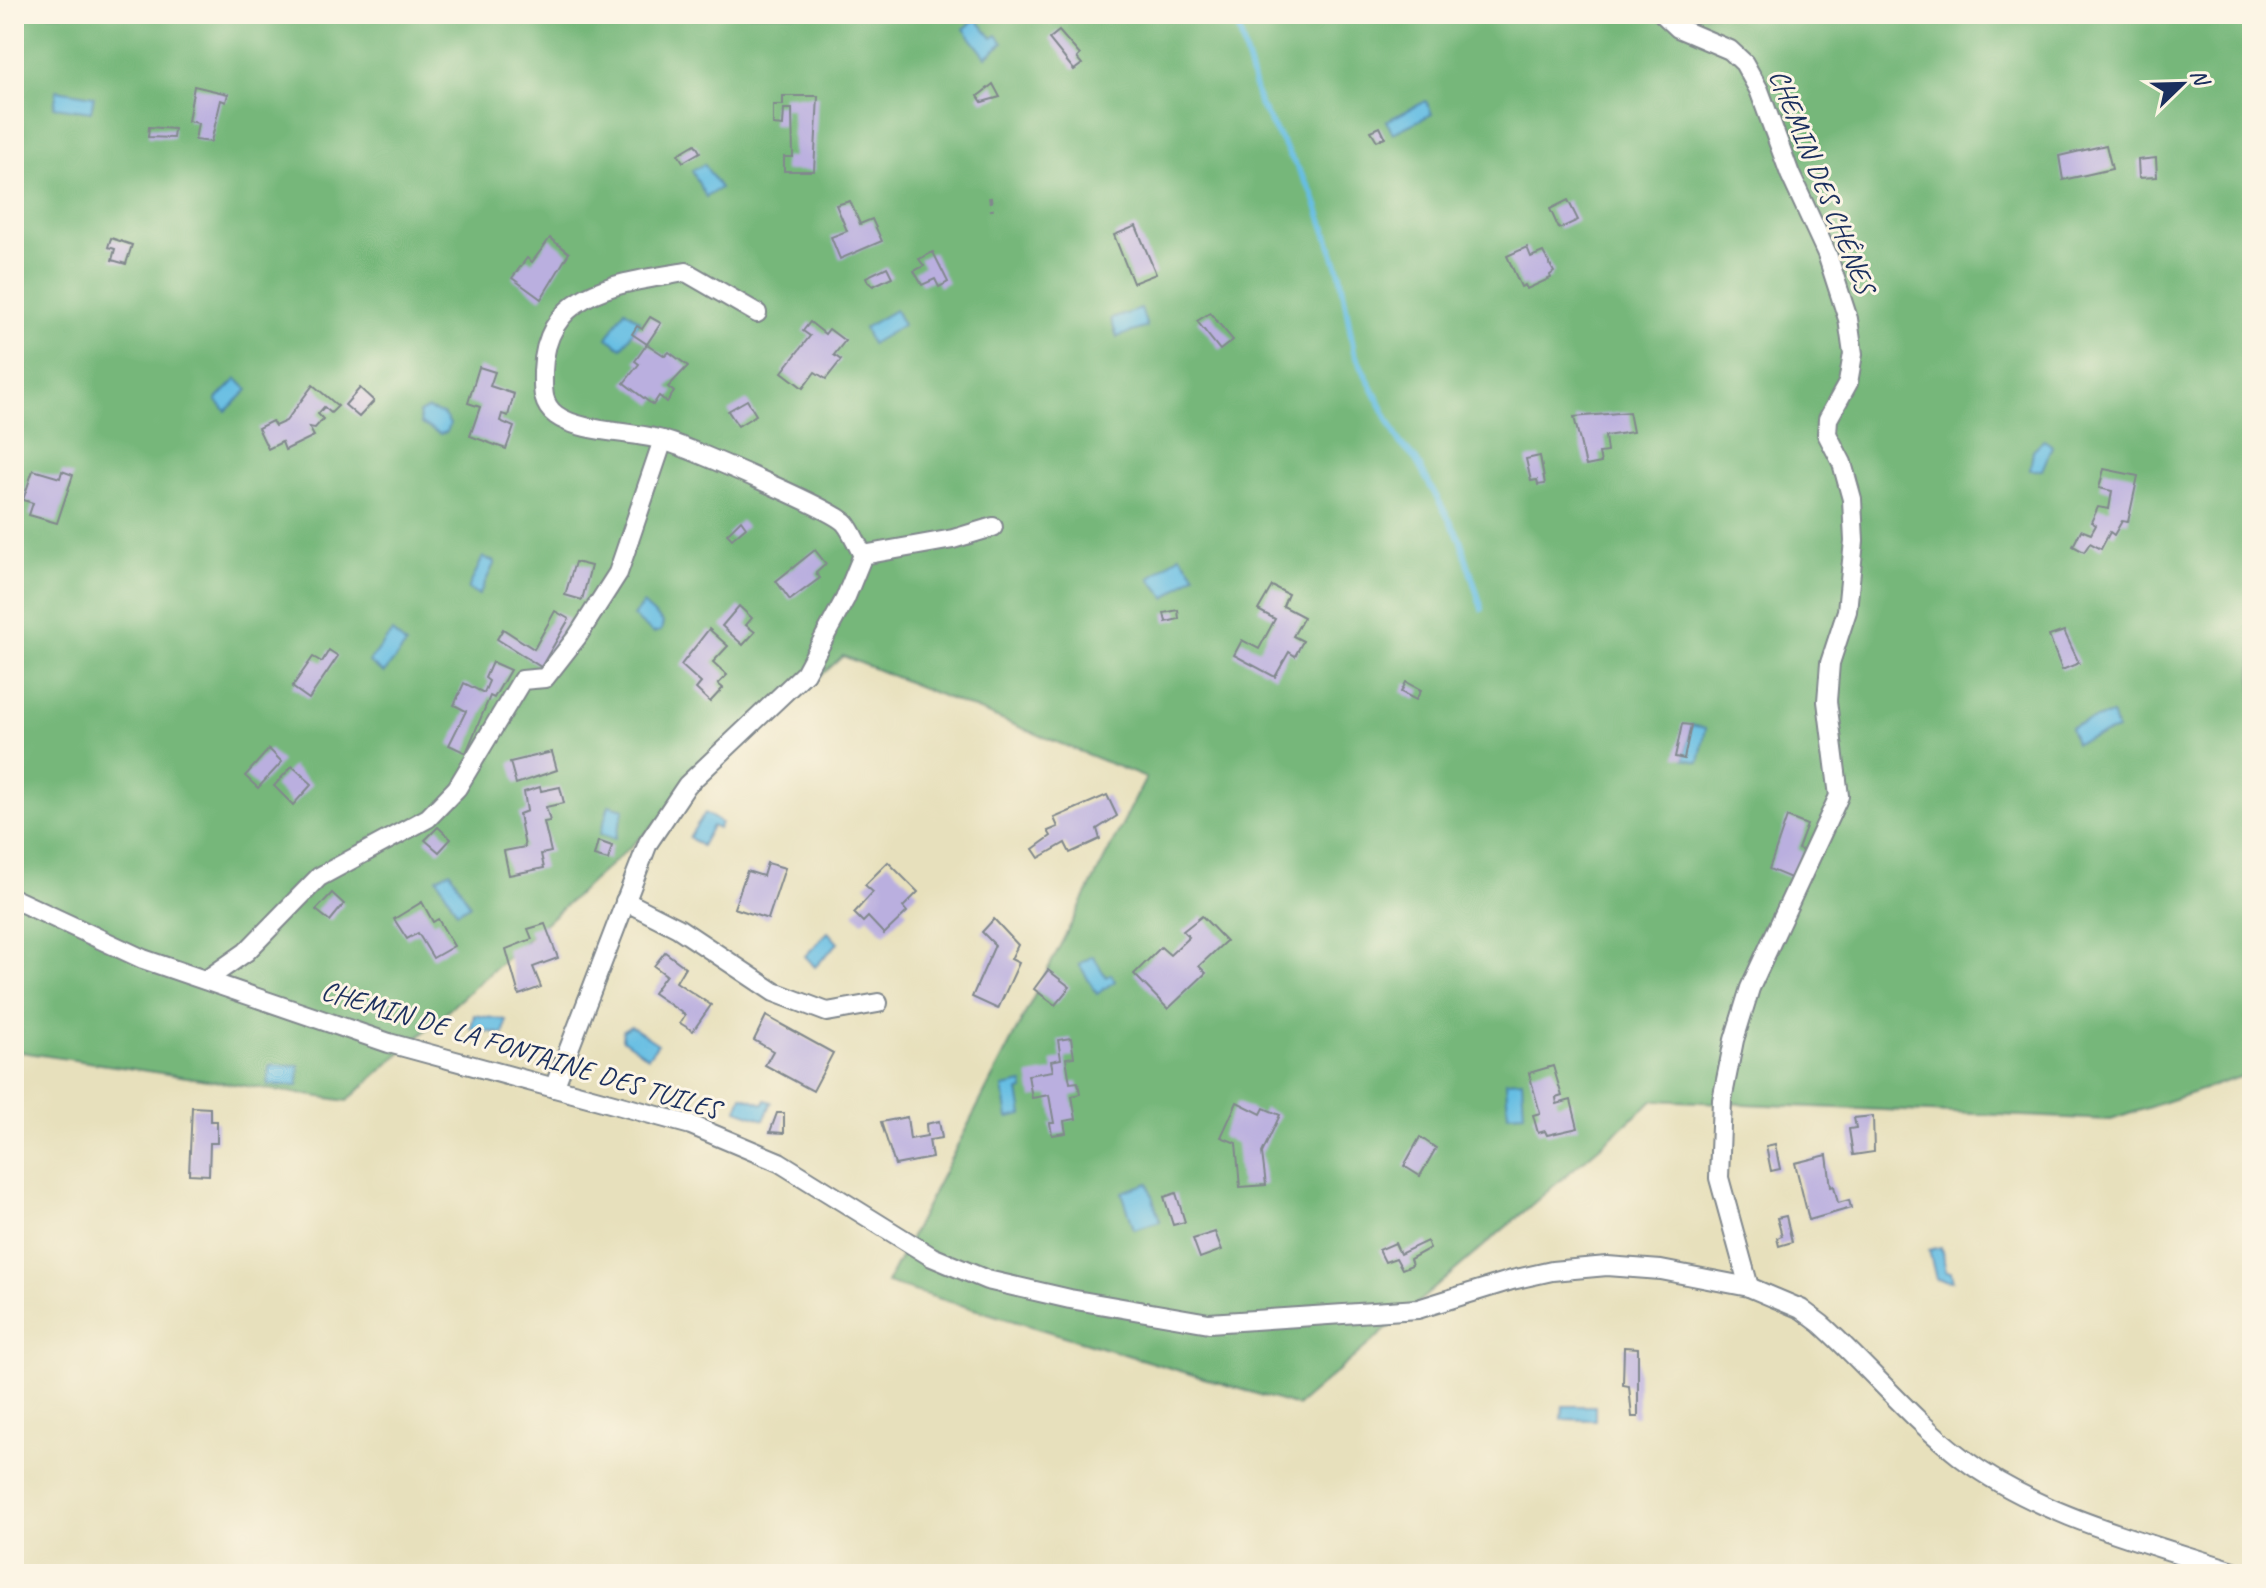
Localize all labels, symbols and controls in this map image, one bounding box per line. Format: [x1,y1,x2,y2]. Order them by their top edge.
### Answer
north arrow [2142,44,2222,124]
street label: CHEMIN DES CHÊNES [1762,64,1885,301]
text: N [2184,65,2216,91]
street label: CHEMIN DE LA FONTAINE DES TUILES [317,972,729,1128]

